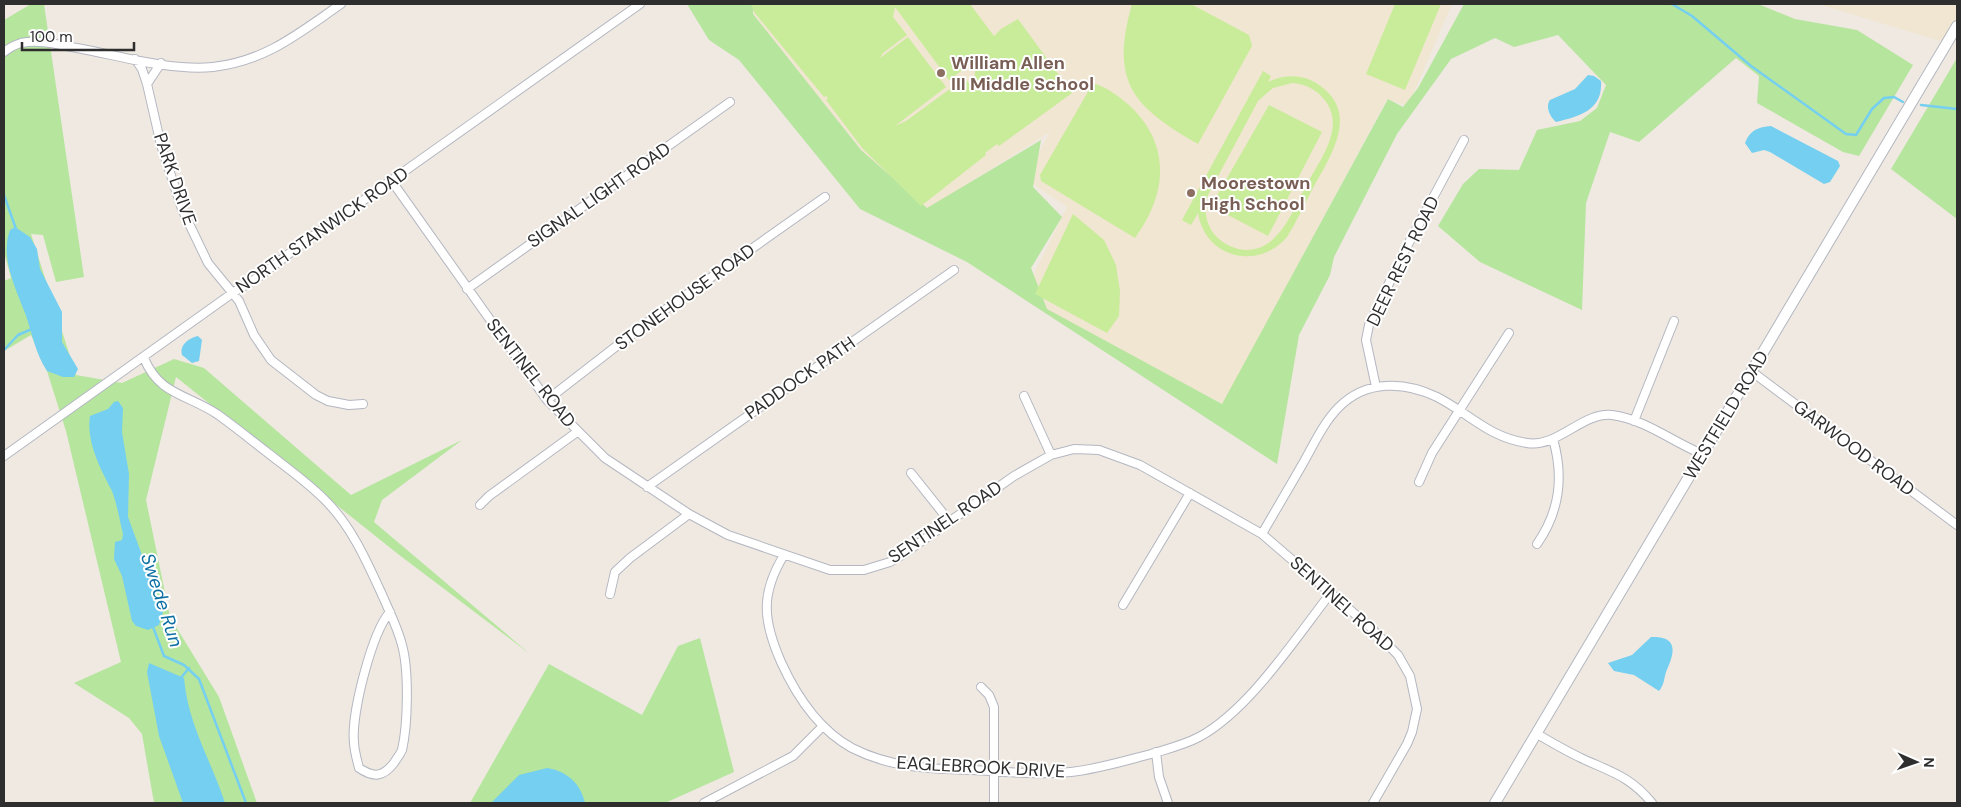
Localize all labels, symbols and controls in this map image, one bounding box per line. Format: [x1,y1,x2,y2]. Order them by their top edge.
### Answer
scale bar [22,20,135,52]
text: 100 m [30,27,73,47]
place label: William Allen III Middle School [951,51,1094,96]
marker: William Allen III Middle School [935,67,947,79]
street label: PARK DRIVE [148,130,202,228]
street label: SIGNAL LIGHT ROAD [523,137,675,253]
street label: NORTH STANWICK ROAD [231,161,413,299]
place label: Moorestown High School [1201,171,1310,216]
marker: Moorestown High School [1185,187,1197,199]
street label: DEER REST ROAD [1361,192,1445,330]
street label: STONEHOUSE ROAD [610,238,760,356]
street label: SENTINEL ROAD [481,313,581,433]
street label: PADDOCK PATH [740,331,860,425]
street label: WESTFIELD ROAD [1678,346,1774,484]
street label: GARWOOD ROAD [1788,394,1920,502]
street label: SENTINEL ROAD [883,475,1007,569]
water label: Swede Run [135,550,189,650]
street label: SENTINEL ROAD [1285,551,1399,657]
north arrow [1891,737,1941,787]
street label: EAGLEBROOK DRIVE [896,751,1066,783]
text: N [1920,757,1938,768]

